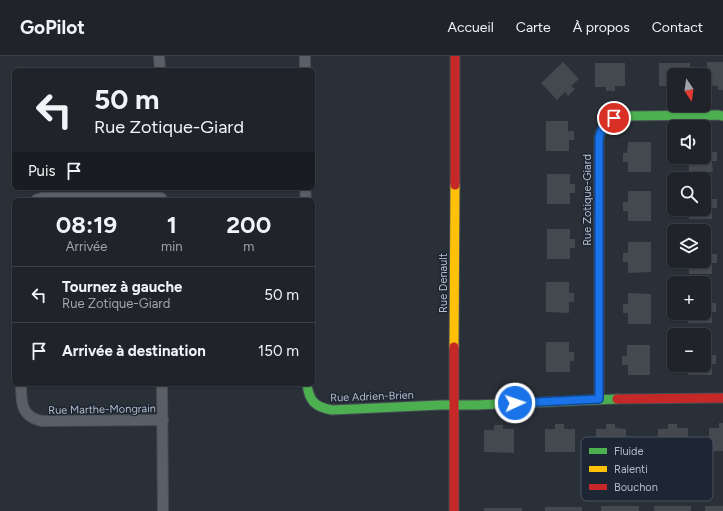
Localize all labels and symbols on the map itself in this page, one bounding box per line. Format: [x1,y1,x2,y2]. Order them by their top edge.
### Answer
north arrow [667,68,711,112]
pin [597,101,631,135]
street label: Rue Zotique-Giard [581,154,594,246]
street label: Rue Denault [437,253,450,313]
position arrow [494,382,536,424]
street label: Rue Adrien-Brien [330,389,414,404]
street label: Rue Marthe-Mongrain [48,402,156,417]
legend [581,437,713,501]
text: Fluide [614,445,644,458]
text: Ralenti [614,463,648,476]
text: Bouchon [614,481,658,494]

